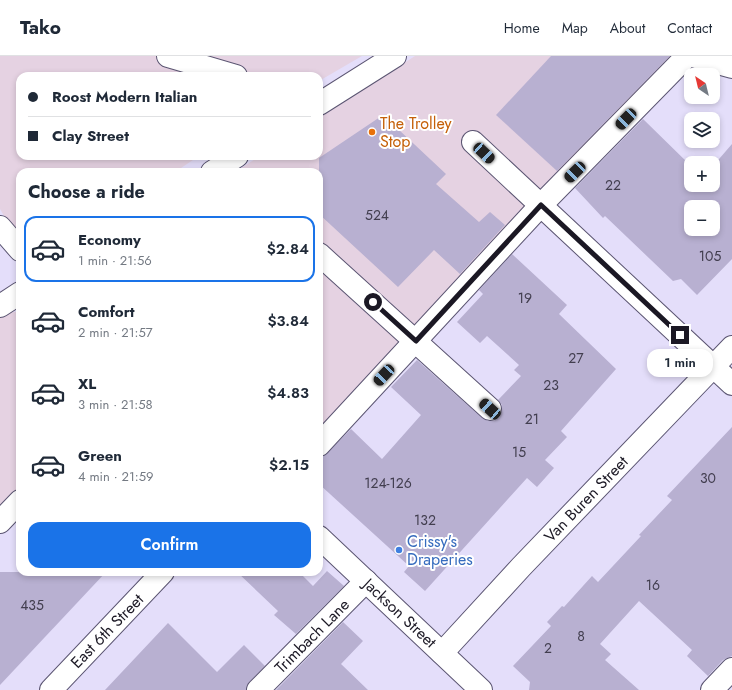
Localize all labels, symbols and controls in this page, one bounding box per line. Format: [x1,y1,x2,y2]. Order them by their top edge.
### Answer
text: Tako [20,14,61,41]
text: Home [504,18,540,38]
text: Map [562,18,588,38]
text: About [610,18,645,38]
text: Contact [667,18,712,38]
north arrow [684,68,720,104]
map controls [684,68,720,236]
text: Roost Modern Italian [52,86,197,108]
car [613,106,639,132]
place label: The Trolley Stop [380,112,452,153]
button: layers [684,112,720,148]
text: Clay Street [52,125,129,147]
marker: The Trolley Stop [367,127,377,137]
car [471,140,497,166]
button: + [684,156,720,192]
car [562,159,588,185]
house number: 22 [605,175,621,195]
text: Choose a ride [28,179,145,205]
button: − [684,200,720,236]
house number: 524 [365,205,389,225]
text: Economy [78,229,141,251]
icon: car [30,231,66,267]
text: $2.84 [267,238,309,260]
house number: 105 [699,246,721,266]
text: 1 min · 21:56 [78,251,152,270]
house number: 19 [518,288,532,308]
route start [364,293,382,311]
text: Comfort [78,301,135,323]
icon: car [30,303,66,339]
text: $3.84 [267,310,309,332]
text: 2 min · 21:57 [78,323,153,342]
route end [671,326,689,344]
house number: 27 [568,348,584,368]
callout: 1 min [647,349,713,377]
text: 1 min [664,353,696,372]
car [371,362,397,388]
text: XL [78,373,96,395]
icon: car [30,375,66,411]
house number: 23 [543,375,559,395]
text: $4.83 [267,382,309,404]
text: 3 min · 21:58 [78,395,153,414]
car [477,397,503,421]
house number: 21 [525,409,539,429]
house number: 15 [512,442,526,462]
text: Green [78,445,122,467]
icon: car [30,447,66,483]
street label: Van Buren Street [539,451,633,547]
text: $2.15 [269,454,309,476]
text: 4 min · 21:59 [78,467,154,486]
house number: 30 [700,468,716,488]
house number: 124-126 [364,473,412,493]
house number: 132 [414,510,436,530]
button: Confirm [28,522,311,568]
place label: Crissy's Draperies [407,530,473,571]
marker: Crissy's Draperies [394,545,404,555]
street label: Jackson Street [357,572,442,653]
house number: 16 [646,575,660,595]
street label: East 6th Street [65,588,149,674]
street label: Trimbach Lane [269,593,355,679]
house number: 435 [20,595,44,615]
house number: 8 [577,626,585,646]
house number: 2 [544,638,552,658]

